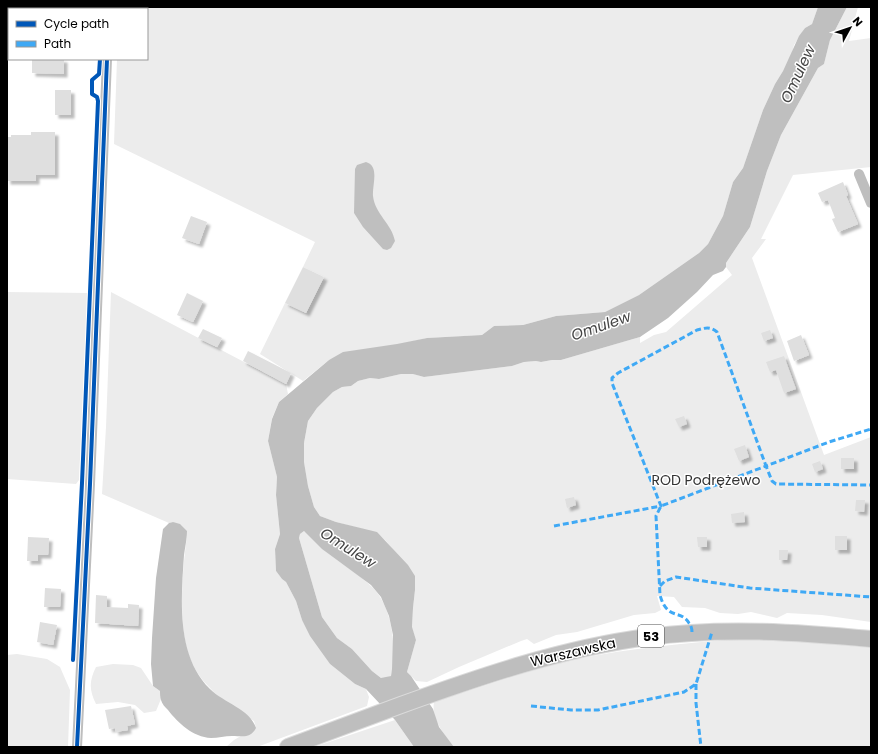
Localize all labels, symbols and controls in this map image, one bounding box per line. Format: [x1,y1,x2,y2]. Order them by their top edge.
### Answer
legend [8,8,148,60]
north arrow [830,8,870,48]
text: N [849,13,866,30]
text: Cycle path [44,15,109,32]
text: Path [44,35,71,52]
water label: Omulew [775,41,820,106]
water label: Omulew [568,305,634,346]
park label: ROD Podrężewo [651,470,761,490]
water label: Omulew [316,522,381,573]
road number: 53 [638,625,664,647]
street label: Warszawska [528,632,618,672]

